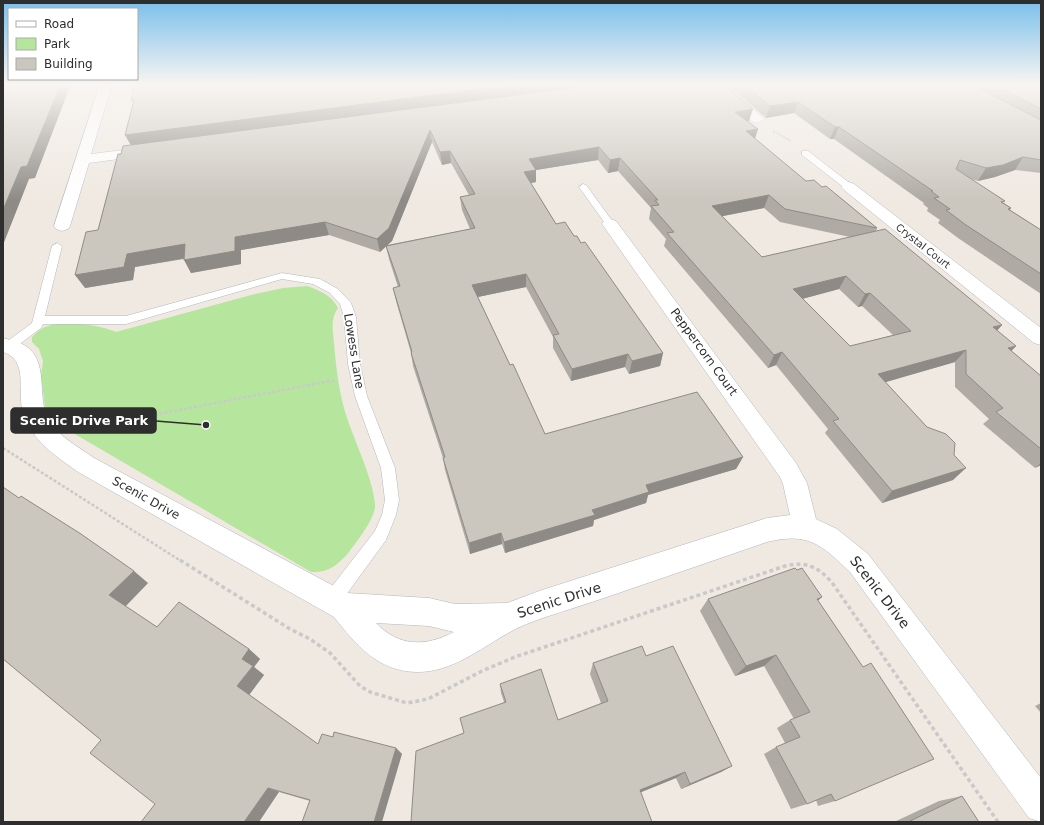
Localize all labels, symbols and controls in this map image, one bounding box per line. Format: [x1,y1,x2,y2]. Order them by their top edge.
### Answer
legend [8,8,138,80]
text: Road [44,17,74,31]
text: Park [44,37,70,51]
text: Building [44,57,93,71]
street label: Crystal Court [894,221,952,271]
street label: Peppercorn Court [668,306,741,399]
street label: Lowess Lane [341,312,367,390]
callout: Scenic Drive Park [11,408,156,433]
text: Scenic Drive Park [20,413,149,428]
street label: Scenic Drive [110,474,182,522]
street label: Scenic Drive [847,553,913,631]
street label: Scenic Drive [515,579,603,621]

